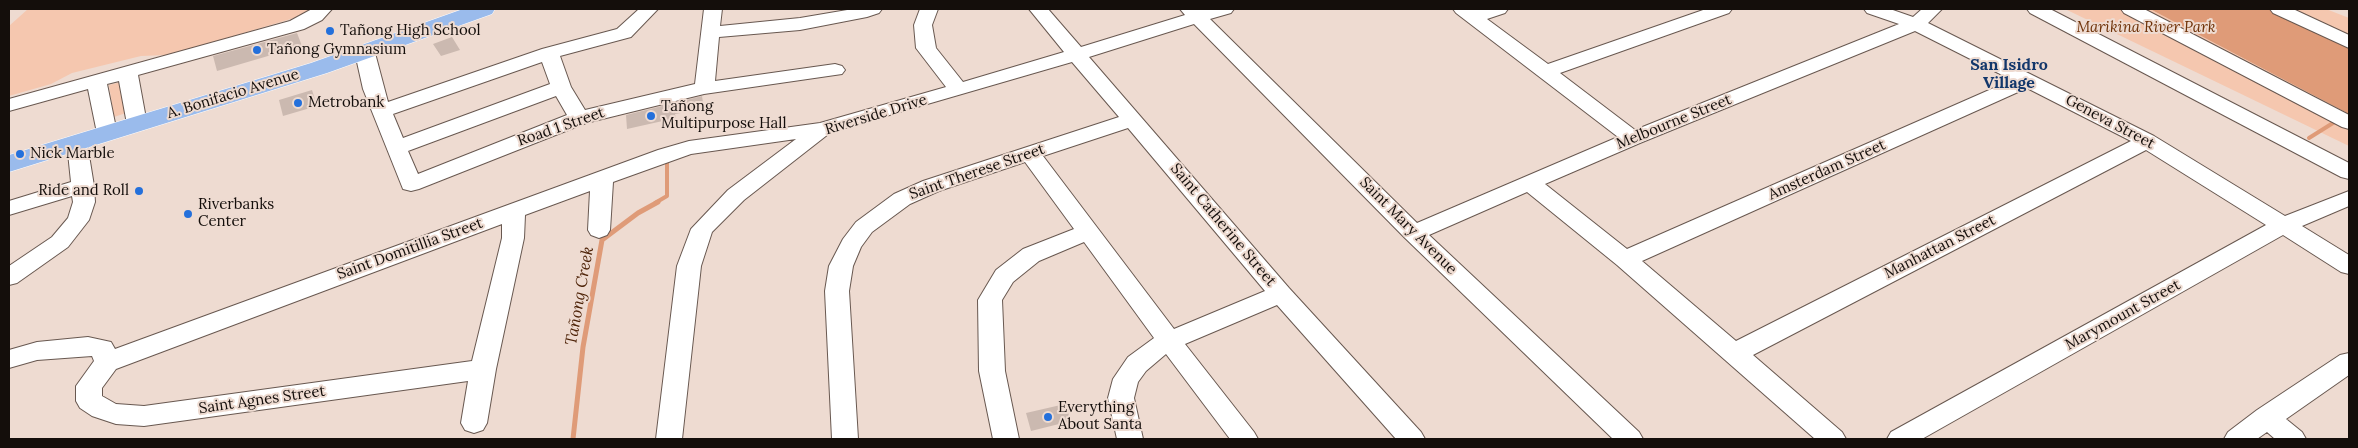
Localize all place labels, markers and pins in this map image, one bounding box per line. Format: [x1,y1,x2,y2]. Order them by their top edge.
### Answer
place label: Tañong High School [340,22,481,40]
marker: Tañong High School [324,25,336,37]
place label: Tañong Gymnasium [267,41,406,59]
marker: Tañong Gymnasium [251,44,263,56]
place label: Metrobank [308,94,384,112]
marker: Metrobank [292,97,304,109]
place label: Tañong Multipurpose Hall [661,98,786,133]
marker: Tañong Multipurpose Hall [645,110,657,122]
place label: Nick Marble [30,145,115,163]
marker: Nick Marble [14,148,26,160]
place label: Ride and Roll [38,182,129,200]
marker: Ride and Roll [133,185,145,197]
place label: Riverbanks Center [198,196,274,231]
marker: Riverbanks Center [182,208,194,220]
place label: Everything About Santa [1058,399,1142,434]
marker: Everything About Santa [1042,411,1054,423]

